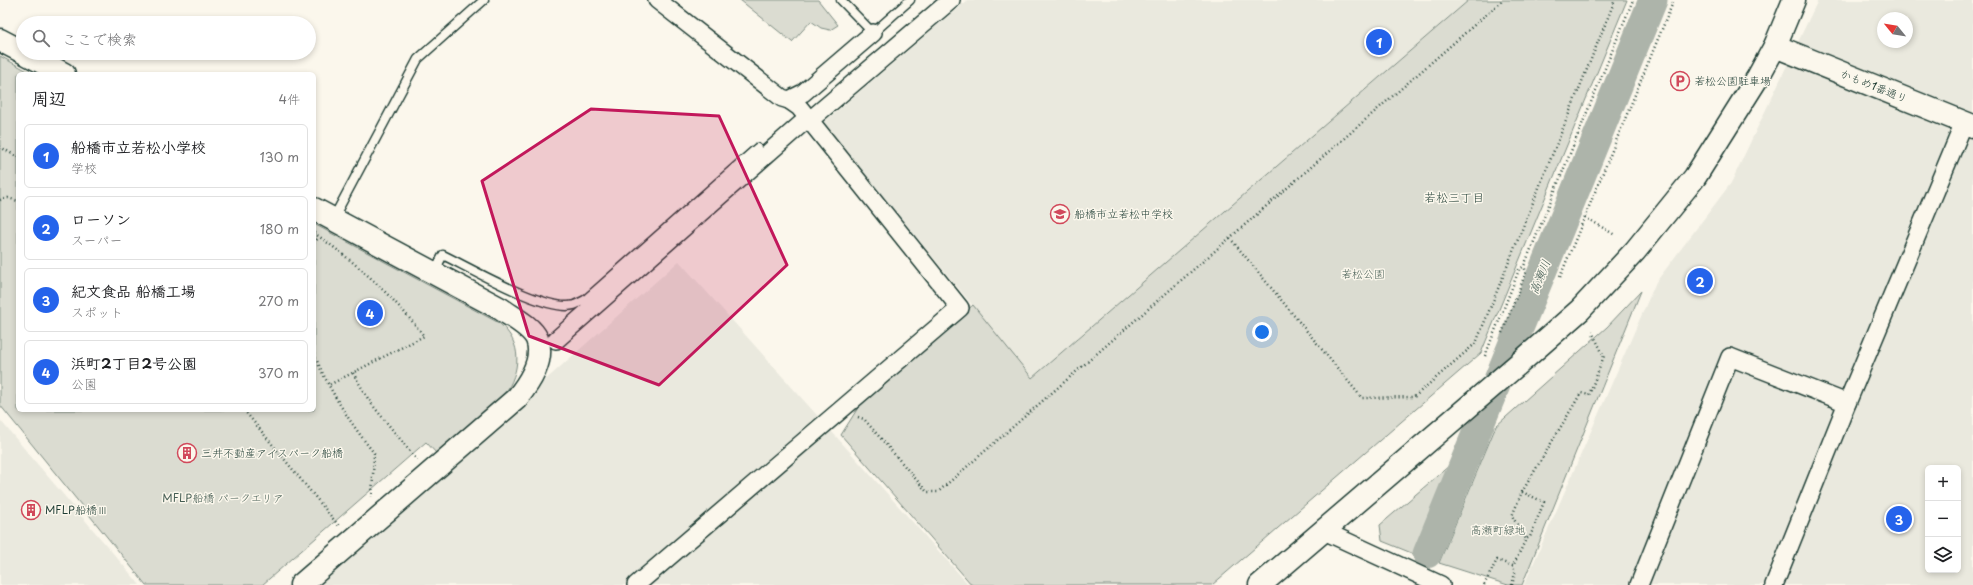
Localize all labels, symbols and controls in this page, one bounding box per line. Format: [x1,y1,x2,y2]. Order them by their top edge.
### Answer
north arrow [1877,12,1913,48]
search box [16,16,316,60]
icon: search [30,27,52,49]
text: ここで検索 [62,27,137,50]
pin: 1 [1366,27,1392,57]
street label: かもめ1番通り [1838,64,1910,107]
parking icon: 若松公園駐車場 [1669,70,1691,92]
place label: 若松公園駐車場 [1694,72,1771,89]
text: 周辺 [32,85,66,111]
text: 4件 [278,89,300,108]
text: 船橋市立若松小学校 [71,135,206,158]
text: 1 [43,147,49,166]
text: 130 m [260,147,299,166]
text: 学校 [71,158,97,177]
district label: 若松三丁目 [1424,188,1484,206]
school or university icon: 船橋市立若松中学校 [1049,203,1071,225]
place label: 船橋市立若松中学校 [1074,205,1173,222]
text: ローソン [71,207,131,230]
text: 2 [41,219,51,238]
text: 180 m [260,219,299,238]
text: スーパー [71,230,122,249]
water label: 高瀬川 [1524,257,1554,297]
park label: 若松公園 [1341,265,1385,282]
pin: 2 [1687,266,1713,296]
text: 紀文食品 船橋工場 [71,279,196,302]
text: 3 [42,291,50,310]
text: 270 m [258,291,299,310]
pin: 4 [357,298,383,328]
text: スポット [71,302,123,321]
your location [1252,322,1272,342]
text: 浜町2丁目2号公園 [71,351,197,374]
text: 4 [42,363,50,382]
text: 370 m [258,363,299,382]
text: 公園 [71,374,97,393]
building icon: 三井不動産アイスパーク船橋 [176,442,198,464]
place label: 三井不動産アイスパーク船橋 [201,444,343,461]
map controls [1925,465,1961,573]
button: + [1925,465,1961,501]
park label: MFLP船橋 パークエリア [162,489,284,506]
building icon: MFLP船橋Ⅲ [20,499,42,521]
place label: MFLP船橋Ⅲ [45,501,108,518]
button: − [1925,501,1961,537]
pin: 3 [1886,504,1912,534]
park label: 高瀬町緑地 [1471,521,1526,538]
button: layers [1925,537,1961,573]

